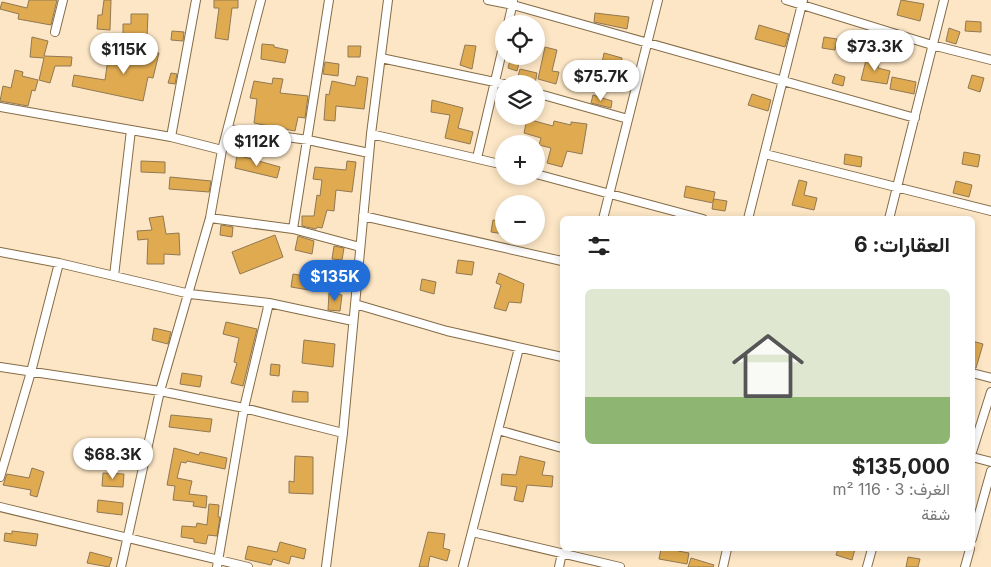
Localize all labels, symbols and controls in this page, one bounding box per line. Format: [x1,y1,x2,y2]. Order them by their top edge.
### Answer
map controls [495,15,545,245]
button: locate [495,15,545,65]
pin: $73.3K [834,30,916,72]
pin: $115K [89,32,159,75]
text: $73.3K [847,36,903,56]
text: $115K [101,39,147,59]
pin: $75.7K [560,59,642,102]
text: $75.7K [573,66,629,86]
button: layers [495,75,545,125]
pin: $112K [222,124,292,167]
text: $112K [234,131,280,151]
button: + [495,135,545,185]
button: − [495,195,545,245]
icon: filters [585,232,613,260]
text: العقارات: 6 [854,232,950,257]
pin: $135K [300,260,370,302]
text: $135K [310,266,360,286]
icon: home [723,321,813,411]
pin: $68.3K [72,438,154,480]
text: $68.3K [84,444,142,464]
text: $135,000 [852,454,950,479]
text: الغرف: 3 · 116 m² [832,479,950,499]
text: شقة [921,504,950,524]

